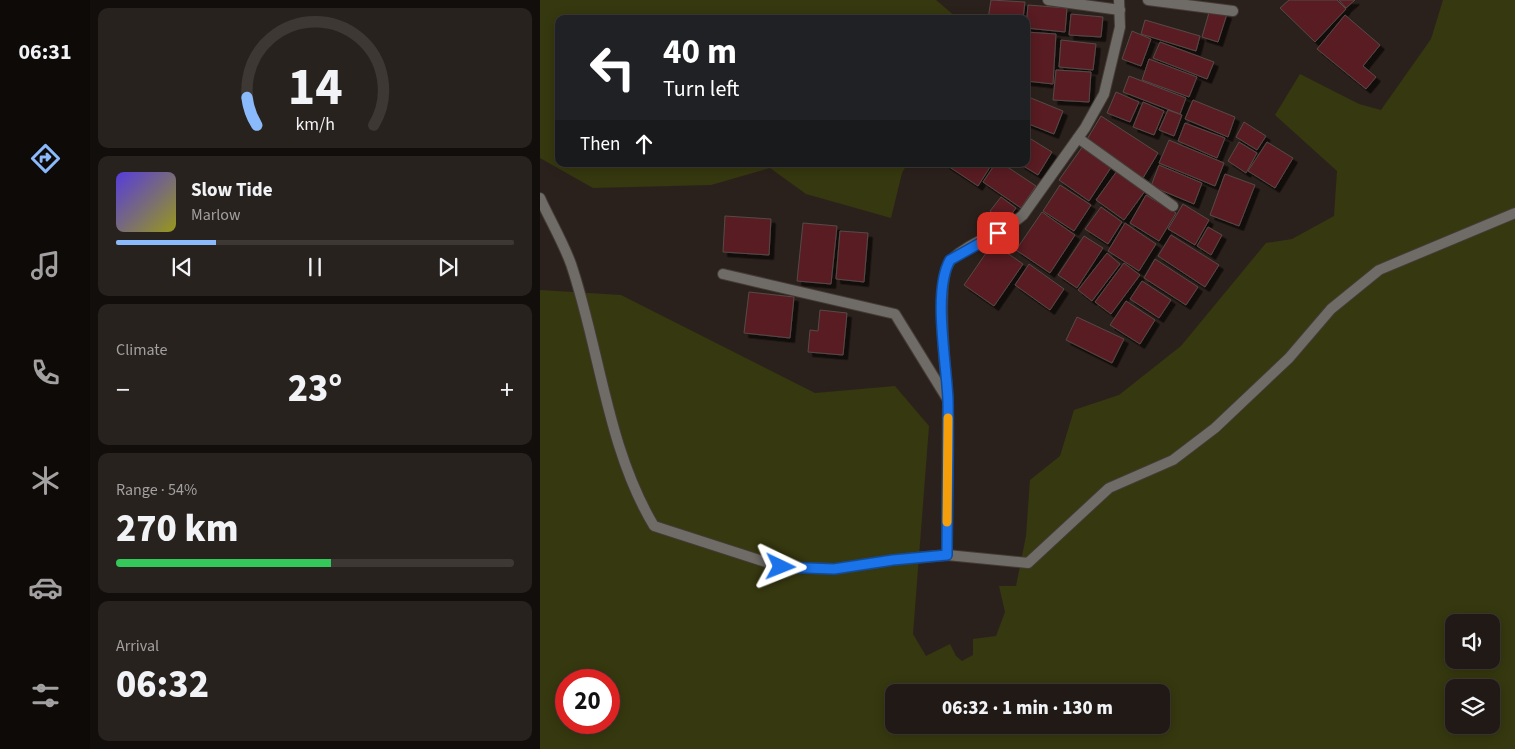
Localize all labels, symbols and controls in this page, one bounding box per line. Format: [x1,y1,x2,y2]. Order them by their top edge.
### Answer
text: 40 m [663,27,737,77]
icon: left [580,35,645,100]
text: 06:31 [18,36,72,68]
text: 14 [288,51,342,125]
text: Turn left [663,73,739,105]
text: km/h [295,112,335,137]
icon: ahead [630,130,658,158]
text: Then [580,131,620,158]
icon: directions [28,141,63,176]
text: Slow Tide [191,177,272,204]
text: Marlow [191,204,240,226]
pin [977,212,1019,254]
icon: arrive [984,219,1012,247]
icon: music [28,248,63,283]
icon: previous [168,253,196,281]
icon: pause [301,253,329,281]
icon: next [434,253,462,281]
text: Climate [116,339,167,361]
icon: phone [28,355,63,390]
text: 23° [288,362,342,416]
text: − [116,370,130,410]
text: + [500,370,514,410]
icon: climate [28,463,63,498]
text: Range · 54% [116,479,197,501]
text: 270 km [116,502,238,556]
position arrow [754,540,806,592]
icon: car [28,570,63,605]
map controls [1445,614,1500,734]
button: sound [1445,614,1500,669]
text: Arrival [116,635,159,657]
text: 06:32 [116,658,209,712]
speed limit sign: 20 [555,669,620,734]
icon: filters [28,678,63,713]
button: layers [1445,679,1500,734]
text: 06:32 · 1 min · 130 m [942,695,1113,722]

